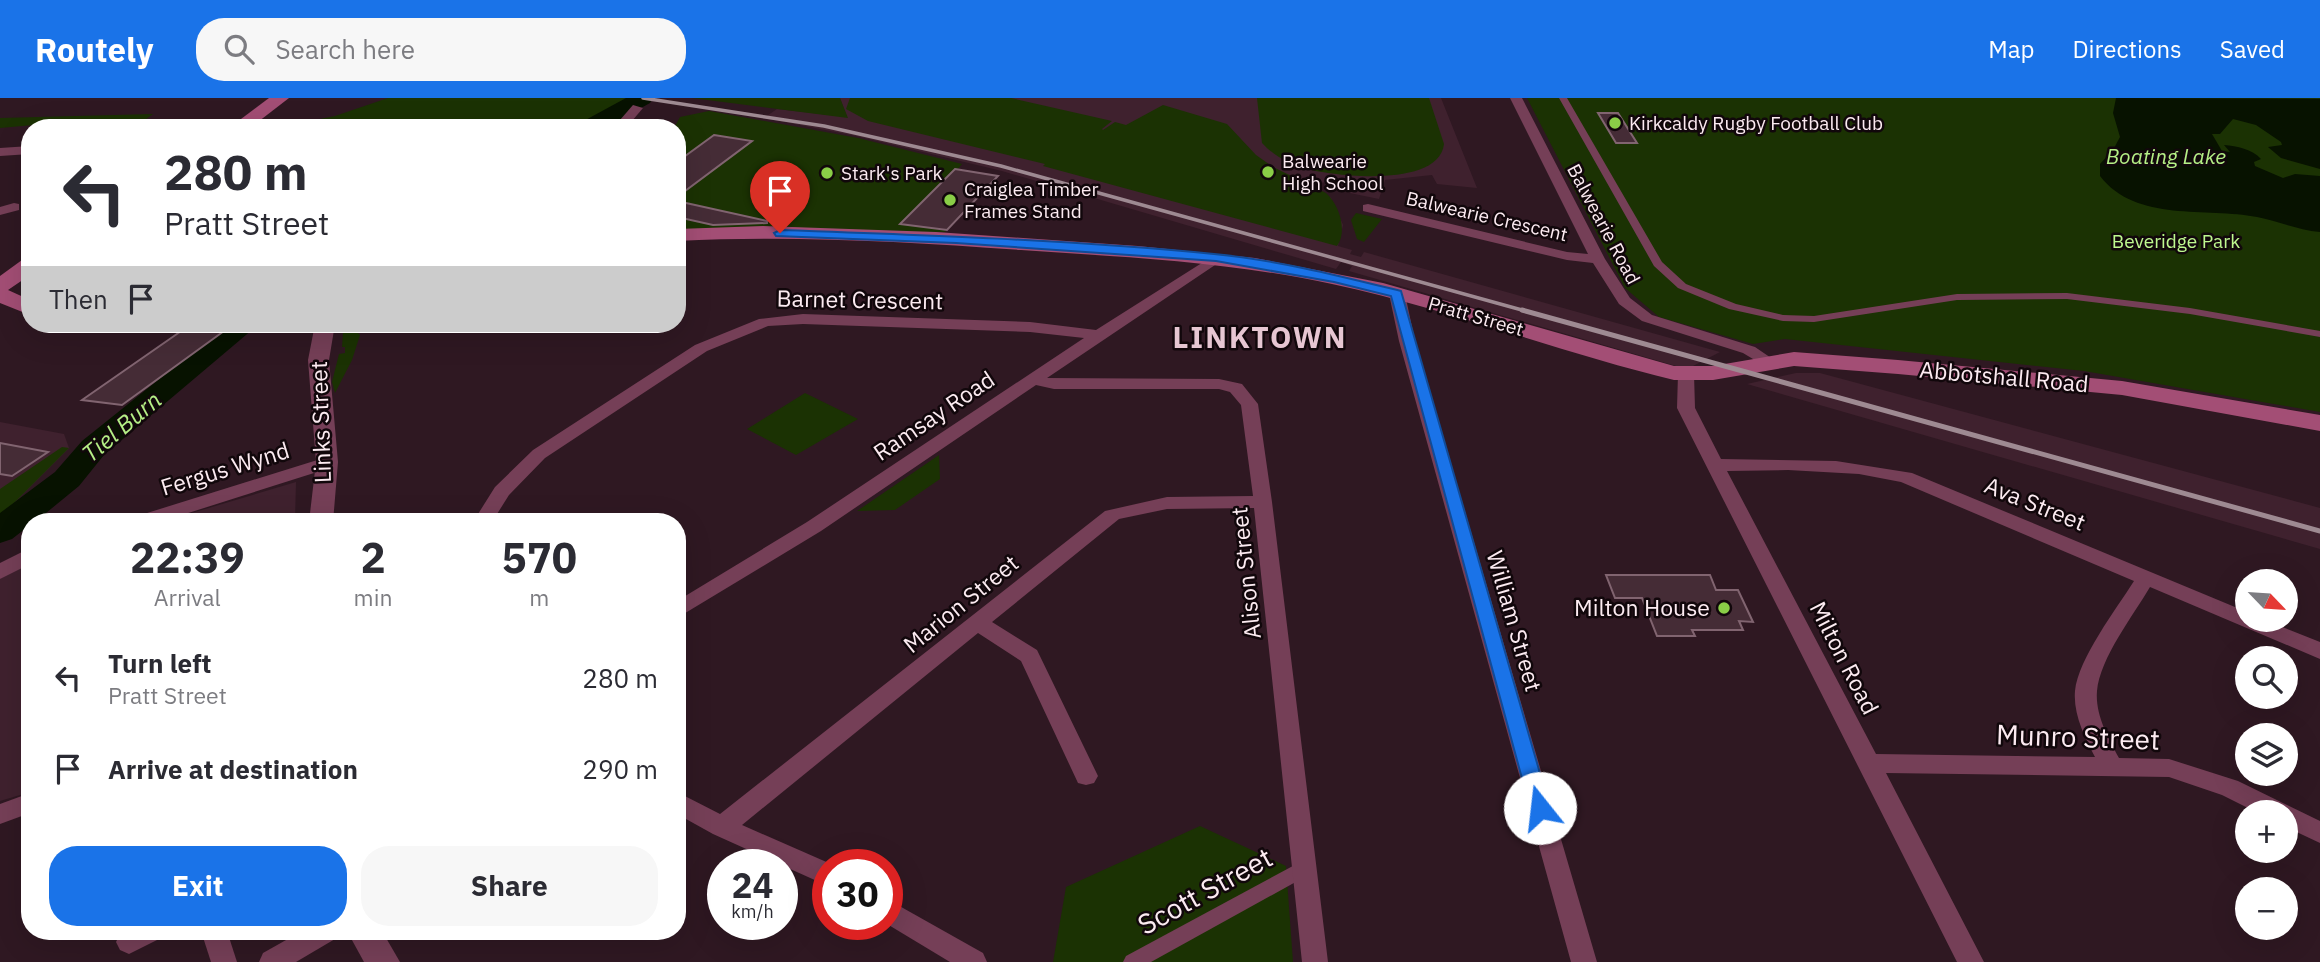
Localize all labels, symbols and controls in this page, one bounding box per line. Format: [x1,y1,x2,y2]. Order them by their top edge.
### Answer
search box [196,18,686,81]
text: Routely [35,28,154,71]
icon: search [220,30,258,68]
text: Search here [276,32,415,66]
text: Map [1988,33,2034,65]
text: Directions [2072,33,2182,65]
text: Saved [2220,33,2285,65]
place label: Kirkcaldy Rugby Football Club [1629,111,1883,135]
marker: Kirkcaldy Rugby Football Club [1607,115,1623,131]
text: 280 m [164,140,308,203]
water label: Boating Lake [2106,142,2226,170]
icon: left [49,147,140,238]
place label: Balwearie High School [1282,149,1383,195]
street label: Balwearie Road [1562,160,1646,288]
pin [750,161,810,233]
place label: Stark's Park [841,161,943,185]
marker: Balwearie High School [1260,164,1276,180]
marker: Stark's Park [819,165,835,181]
icon: arrive [761,172,799,210]
place label: Craiglea Timber Frames Stand [964,177,1099,223]
street label: Balwearie Crescent [1404,186,1570,246]
marker: Craiglea Timber Frames Stand [942,192,958,208]
text: Pratt Street [164,202,329,244]
park label: Beveridge Park [2112,229,2240,253]
icon: arrive [122,280,160,318]
text: Then [49,282,108,316]
street label: Barnet Crescent [776,283,944,315]
street label: Pratt Street [1426,291,1526,341]
district label: LINKTOWN [1172,317,1348,356]
street label: Abbotshall Road [1918,354,2090,398]
street label: Links Street [303,361,337,483]
street label: Ramsay Road [867,364,1000,467]
water label: Tiel Burn [75,384,168,469]
street label: Fergus Wynd [157,434,293,502]
street label: Ava Street [1981,469,2090,537]
street label: Alison Street [1223,506,1267,641]
text: 22:39 [130,530,245,585]
text: 2 [360,530,386,585]
text: 570 [501,530,577,585]
street label: William Street [1481,547,1549,695]
street label: Marion Street [897,548,1024,659]
north arrow [2235,569,2298,632]
map controls [2235,569,2298,940]
text: Arrival [154,582,221,612]
text: min [354,582,392,612]
text: m [529,582,549,612]
place label: Milton House [1574,592,1710,622]
street label: Milton Road [1804,596,1886,719]
marker: Milton House [1716,600,1732,616]
text: Turn left [108,646,211,680]
button: search [2235,646,2298,709]
icon: left [49,659,87,697]
text: 280 m [582,661,658,695]
text: Pratt Street [108,680,227,710]
street label: Munro Street [1996,715,2161,758]
button: layers [2235,723,2298,786]
icon: arrive [49,750,87,788]
text: Arrive at destination [108,752,358,786]
text: 290 m [582,752,658,786]
position arrow [1503,771,1577,845]
button: + [2235,800,2298,863]
street label: Scott Street [1131,838,1279,943]
button: Exit [49,846,347,926]
button: Share [361,846,658,926]
speed limit sign: 30 [812,849,903,940]
text: 24 [731,862,774,908]
button: − [2235,877,2298,940]
text: km/h [731,900,774,923]

